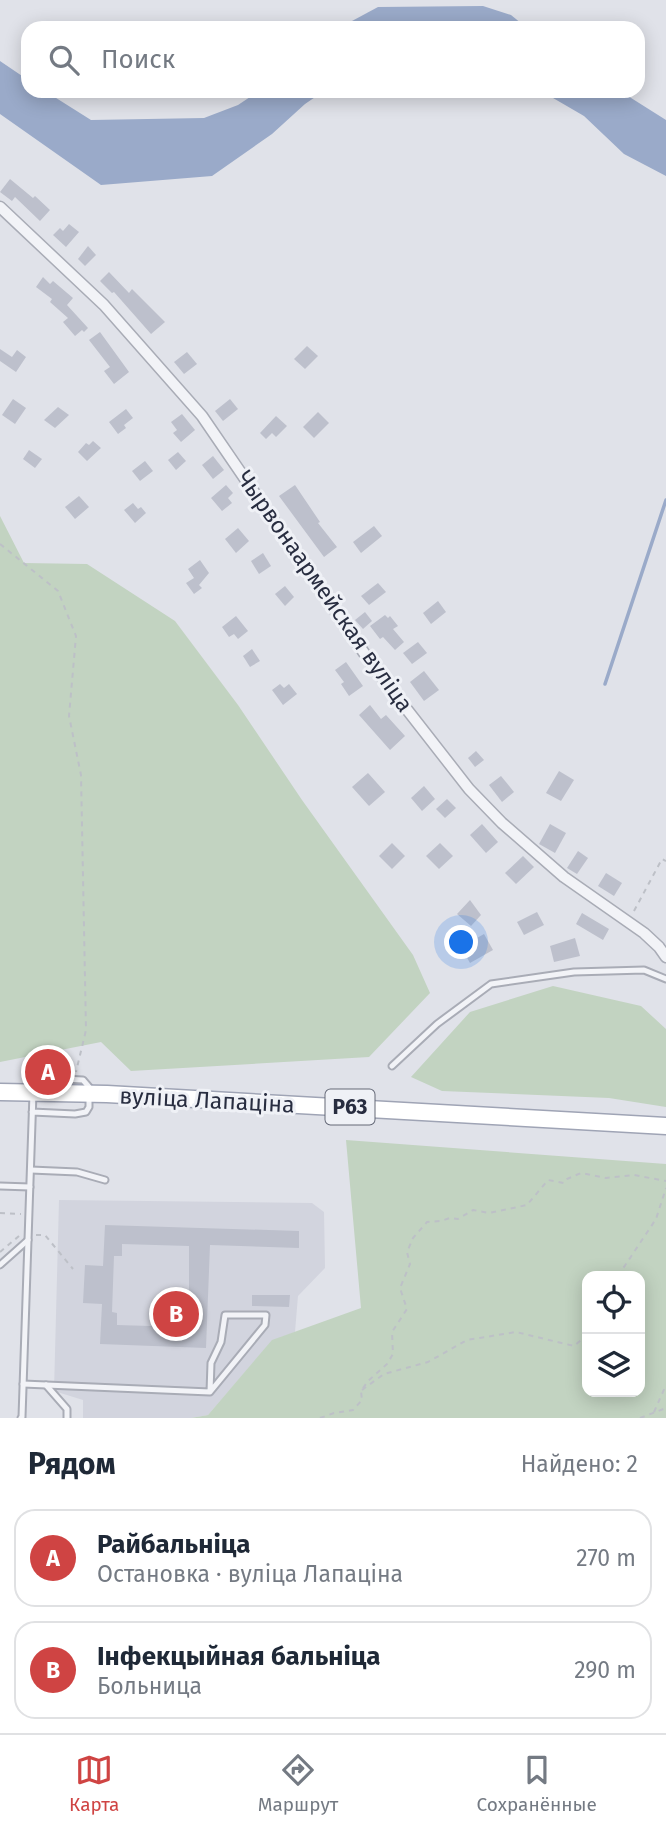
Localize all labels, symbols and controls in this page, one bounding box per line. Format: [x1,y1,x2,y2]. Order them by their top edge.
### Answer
search box [21,21,645,98]
icon: search [45,41,83,79]
text: Поиск [101,44,175,75]
street label: Чырвонаармейская вуліца [231,465,419,717]
your location [444,925,478,959]
pin: A [25,1046,71,1098]
street label: вуліца Лапаціна [119,1081,295,1119]
road number: Р63 [326,1090,374,1124]
map controls [582,1271,645,1397]
button: locate [582,1271,645,1334]
pin: B [153,1288,199,1340]
button: layers [582,1334,645,1397]
text: Рядом [28,1446,116,1482]
text: Найдено: 2 [521,1450,638,1478]
text: Райбальніца [97,1529,250,1560]
text: A [46,1544,60,1572]
text: 270 m [576,1544,636,1572]
text: Остановка · вуліца Лапаціна [97,1560,403,1588]
text: Інфекцыйная бальніца [97,1641,381,1672]
text: B [46,1656,60,1684]
text: 290 m [574,1656,636,1684]
text: Больница [97,1672,202,1700]
tab: Карта [69,1751,119,1816]
tab: Маршрут [258,1751,338,1816]
tab: Сохранённые [477,1751,597,1816]

